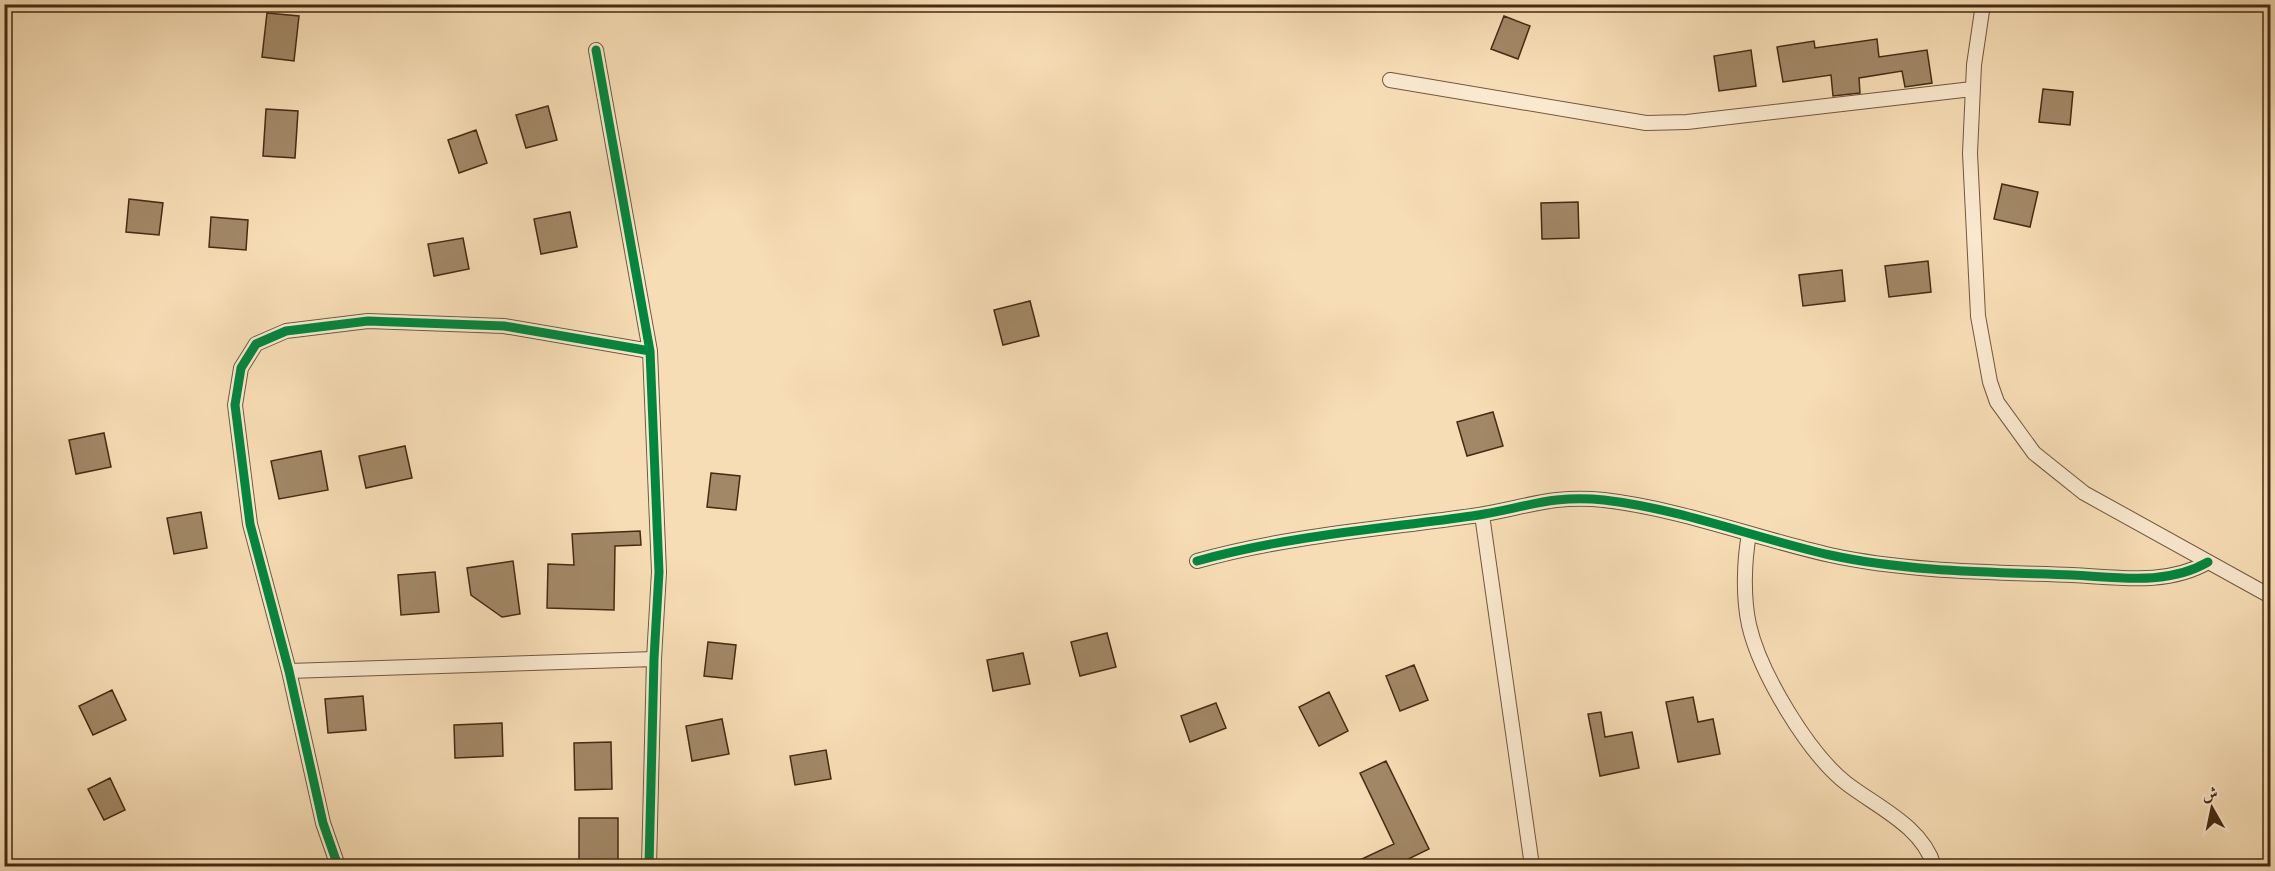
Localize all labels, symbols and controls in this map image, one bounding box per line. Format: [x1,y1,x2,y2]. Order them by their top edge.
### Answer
north arrow [2182,778,2242,838]
text: ش [2200,780,2219,806]

